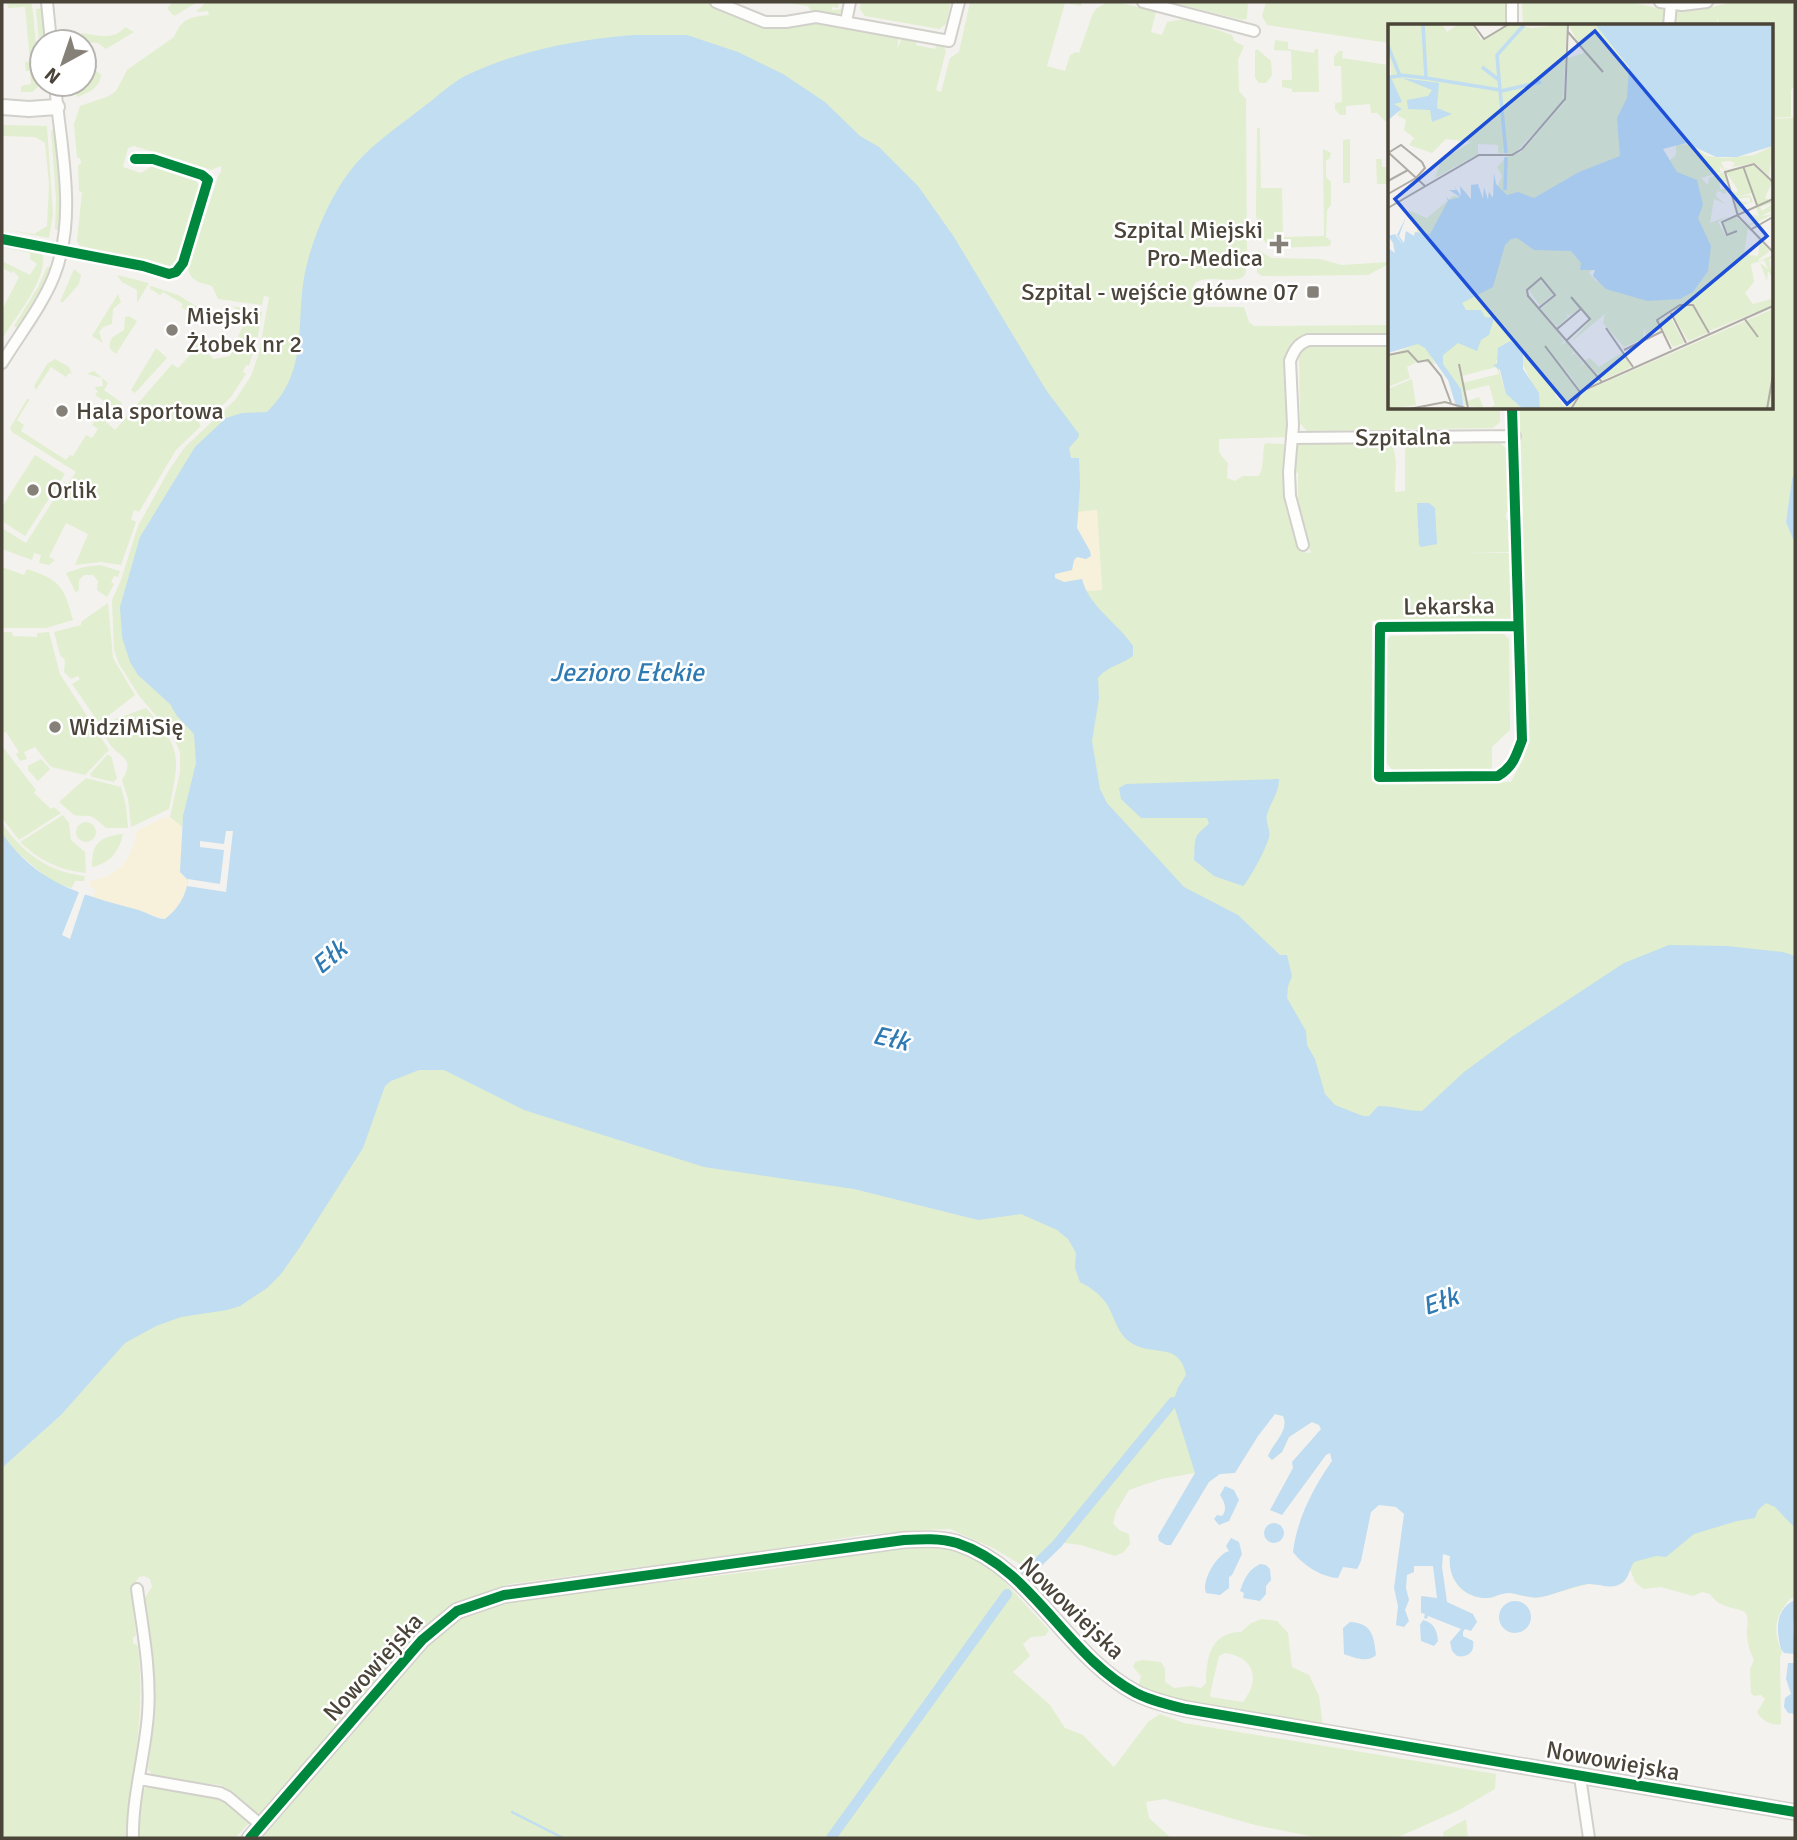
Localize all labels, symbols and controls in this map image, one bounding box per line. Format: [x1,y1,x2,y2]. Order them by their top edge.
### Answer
inset map [1388,24,1772,410]
north arrow [28,28,98,98]
text: N [40,62,65,89]
place label: Szpital Miejski Pro-Medica [1114,215,1263,273]
marker: Szpital Miejski Pro-Medica [1269,234,1289,254]
place label: Szpital - wejście główne 07 [1021,277,1299,307]
marker: Szpital - wejście główne 07 [1305,284,1321,300]
place label: Miejski Żłobek nr 2 [186,301,302,359]
marker: Miejski Żłobek nr 2 [164,322,180,338]
place label: Hala sportowa [76,396,224,426]
marker: Hala sportowa [54,403,70,419]
street label: Szpitalna [1355,421,1451,453]
place label: Orlik [47,475,97,505]
marker: Orlik [25,482,41,498]
street label: Lekarska [1403,590,1495,622]
water label: Jezioro Ełckie [550,657,706,689]
place label: WidziMiSię [69,712,184,742]
marker: WidziMiSię [47,719,63,735]
water label: Ełk [305,933,355,982]
water label: Ełk [869,1019,914,1059]
water label: Ełk [1418,1280,1465,1323]
street label: Nowowiejska [1013,1550,1131,1666]
street label: Nowowiejska [317,1607,429,1727]
street label: Nowowiejska [1544,1734,1682,1788]

